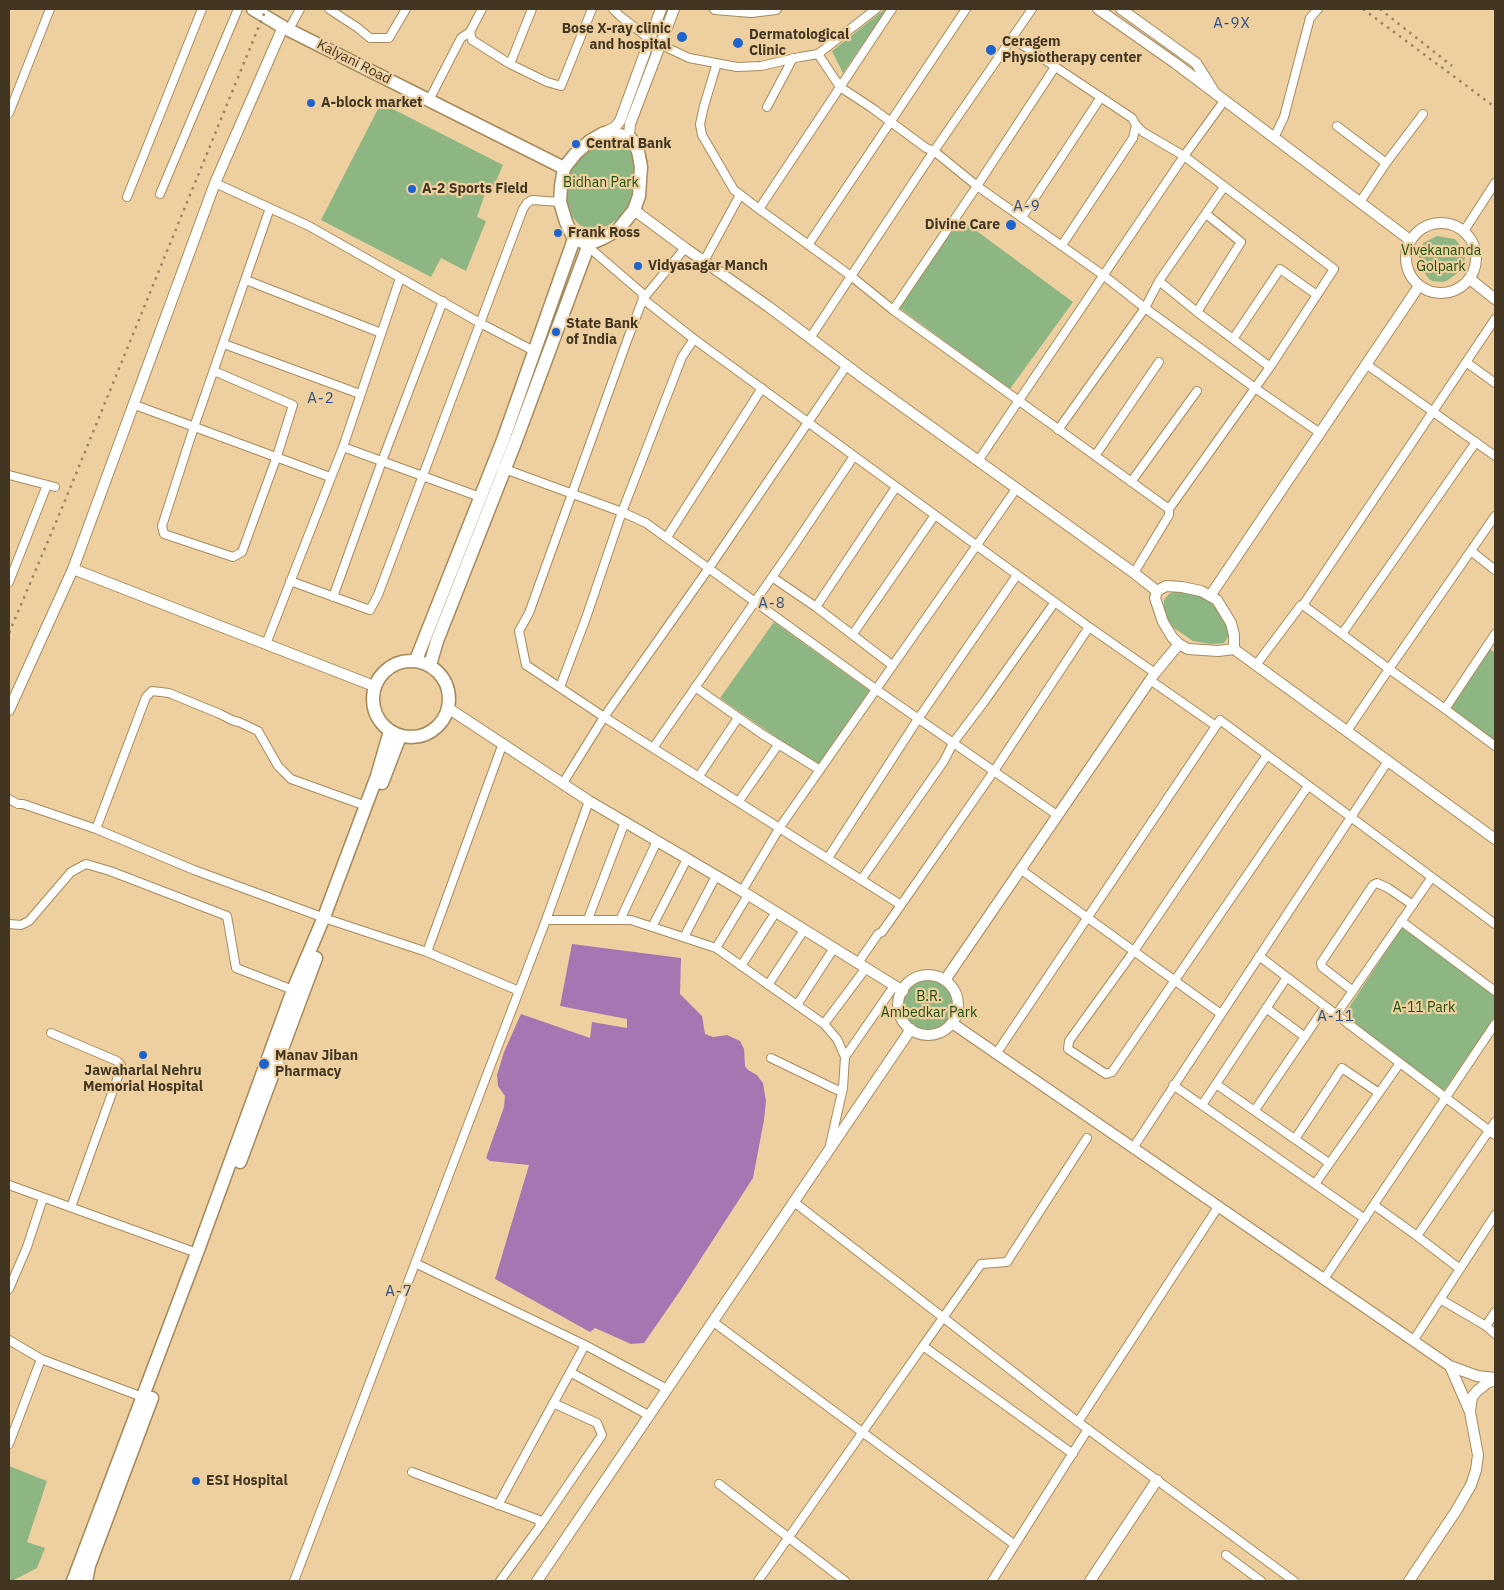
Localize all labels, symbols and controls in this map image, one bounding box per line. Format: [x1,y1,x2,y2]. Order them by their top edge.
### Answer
district label: A-9X [1213,15,1251,33]
place label: Bose X-ray clinic and hospital [562,21,671,54]
place label: Dermatological Clinic [749,27,849,59]
marker: Bose X-ray clinic and hospital [675,30,689,44]
place label: Ceragem Physiotherapy center [1002,34,1142,66]
street label: Kalyani Road [314,36,394,88]
marker: Dermatological Clinic [731,36,745,50]
marker: Ceragem Physiotherapy center [984,43,998,57]
place label: A-block market [321,95,422,111]
marker: A-block market [305,97,317,109]
place label: Central Bank [586,136,671,152]
marker: Central Bank [570,138,582,150]
park label: Bidhan Park [563,175,639,191]
place label: A-2 Sports Field [422,181,528,197]
marker: A-2 Sports Field [406,183,418,195]
district label: A-9 [1013,198,1041,216]
place label: Divine Care [925,217,1000,233]
marker: Divine Care [1004,218,1018,232]
place label: Frank Ross [568,225,640,241]
marker: Frank Ross [552,227,564,239]
park label: Vivekananda Golpark [1401,243,1481,276]
place label: Vidyasagar Manch [648,258,768,274]
marker: Vidyasagar Manch [632,260,644,272]
place label: State Bank of India [566,316,638,348]
marker: State Bank of India [550,326,562,338]
district label: A-2 [307,390,335,408]
district label: A-8 [758,595,786,613]
park label: B.R. Ambedkar Park [881,989,977,1022]
park label: A-11 Park [1393,1000,1455,1016]
district label: A-11 [1317,1008,1355,1026]
place label: Manav Jiban Pharmacy [275,1048,358,1080]
marker: Jawaharlal Nehru Memorial Hospital [137,1049,149,1061]
marker: Manav Jiban Pharmacy [257,1057,271,1071]
place label: Jawaharlal Nehru Memorial Hospital [83,1063,203,1096]
district label: A-7 [385,1283,413,1301]
place label: ESI Hospital [206,1473,288,1489]
marker: ESI Hospital [190,1475,202,1487]

